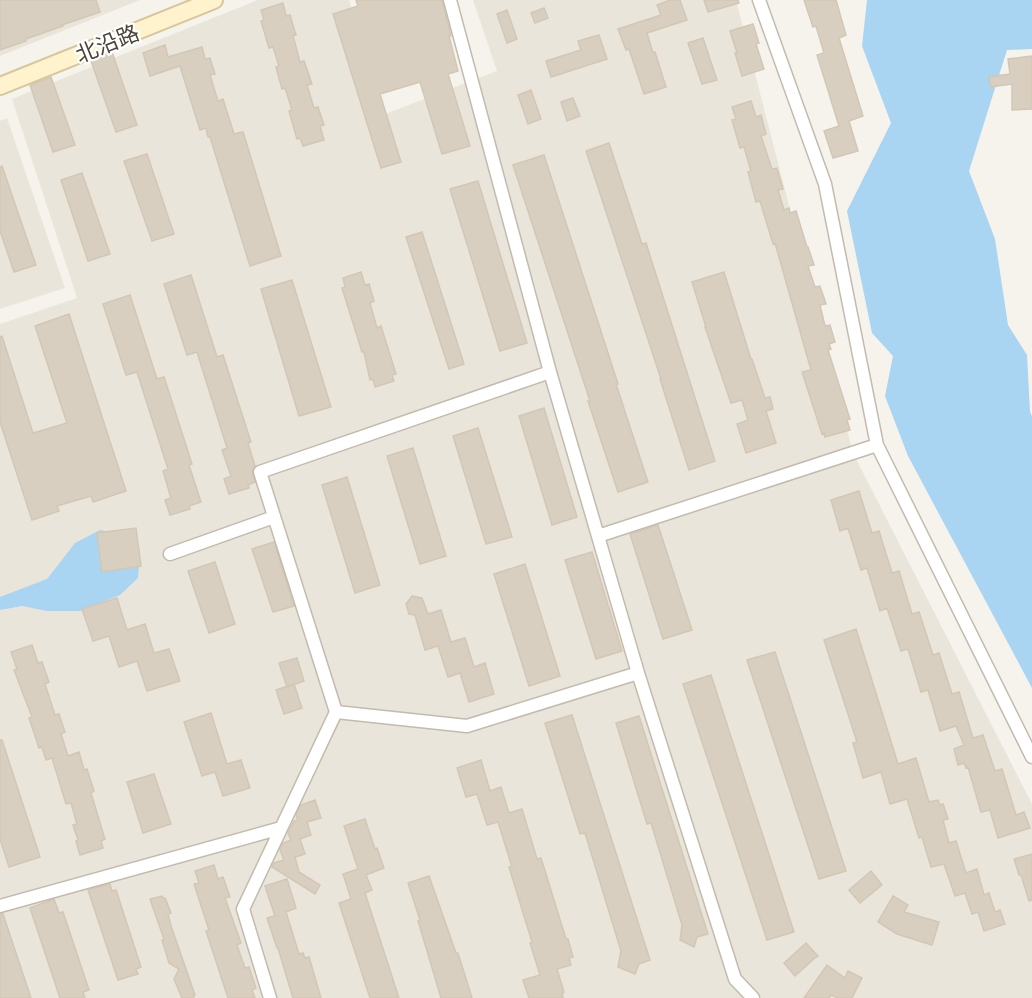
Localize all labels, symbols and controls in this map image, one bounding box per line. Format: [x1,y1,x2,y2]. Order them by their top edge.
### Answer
street label: 北沿路 [71,18,143,68]

